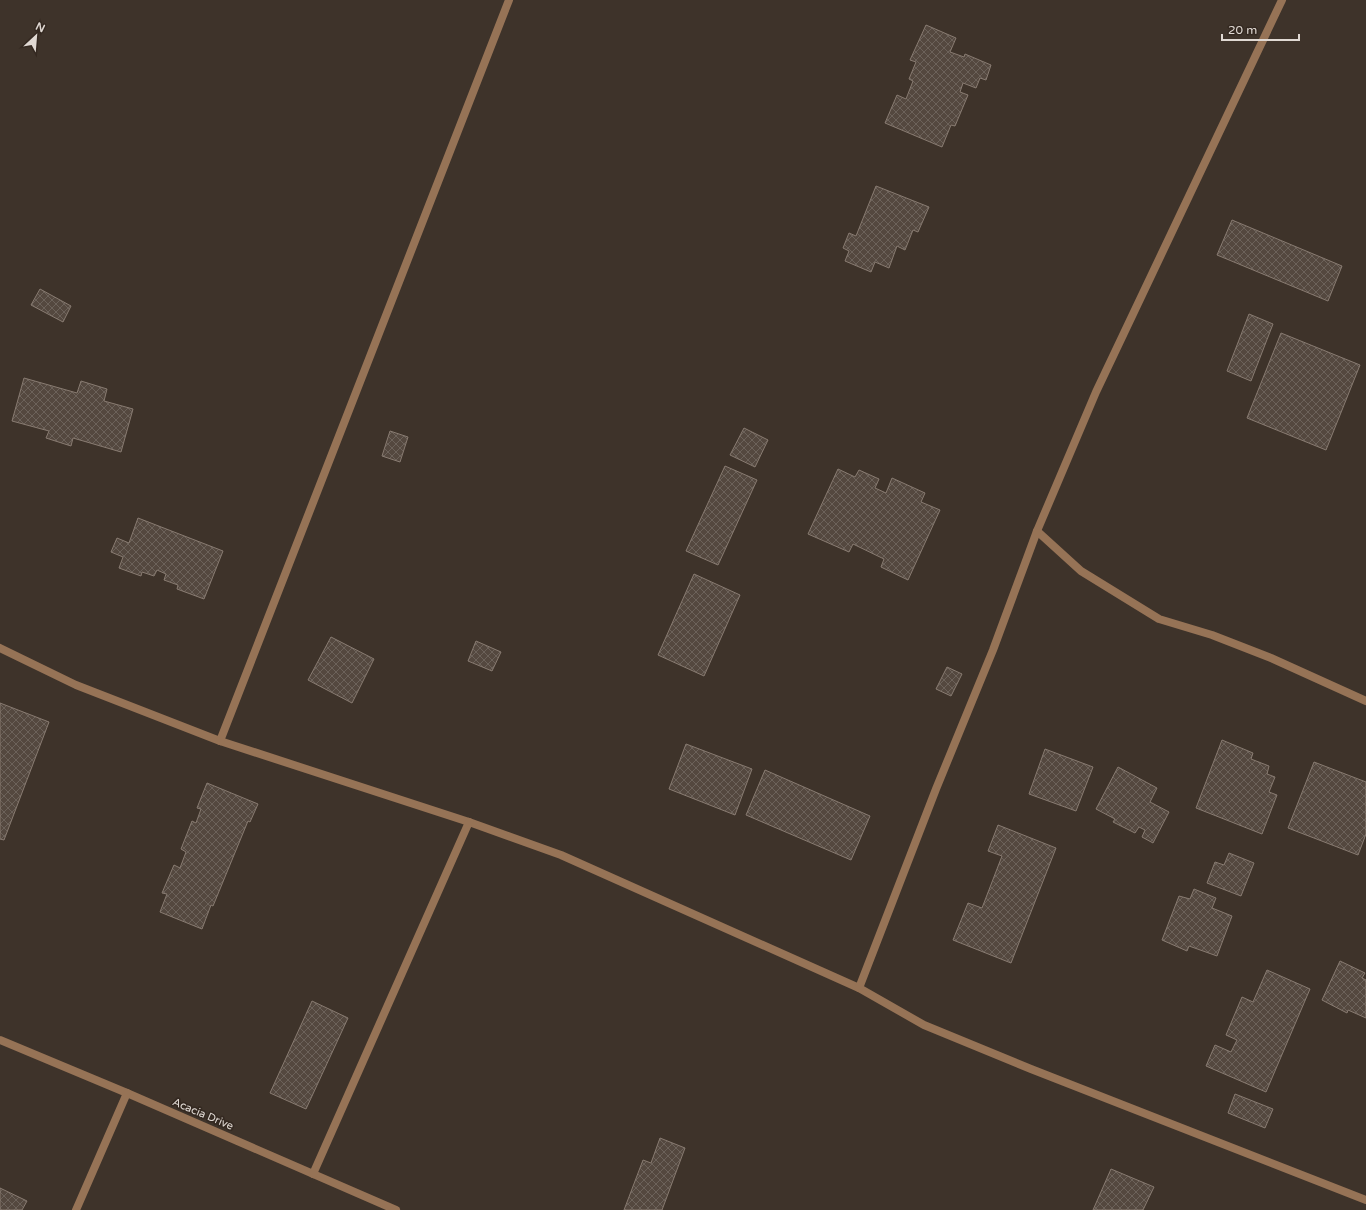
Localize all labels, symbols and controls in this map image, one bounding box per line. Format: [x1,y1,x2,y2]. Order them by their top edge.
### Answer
north arrow [16,16,56,56]
scale bar [1222,16,1299,42]
text: N [33,20,47,35]
text: 20 m [1228,23,1257,37]
street label: Acacia Drive [171,1095,235,1133]

